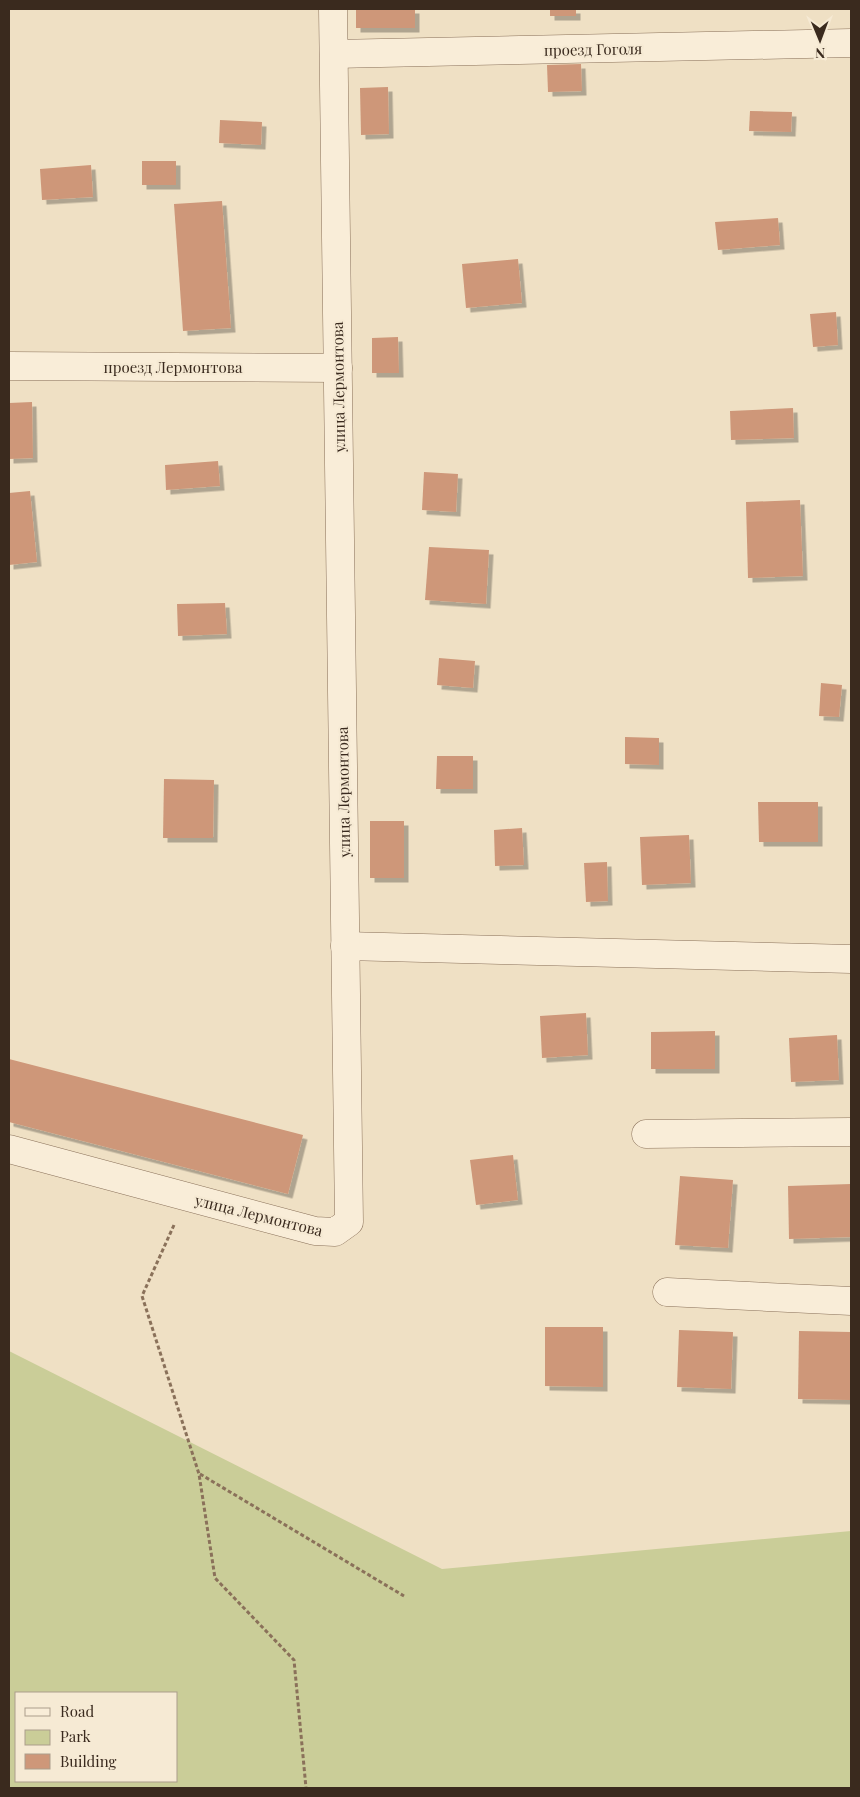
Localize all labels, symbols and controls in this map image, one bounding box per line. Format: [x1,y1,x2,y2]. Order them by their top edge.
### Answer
north arrow [795,15,845,65]
street label: проезд Гоголя [544,38,642,60]
text: N [815,44,825,63]
street label: улица Лермонтова [327,321,349,454]
street label: проезд Лермонтова [104,357,243,377]
street label: улица Лермонтова [332,726,354,859]
street label: улица Лермонтова [192,1189,325,1241]
legend [15,1692,178,1782]
text: Road [60,1701,94,1721]
text: Park [60,1726,92,1746]
text: Building [60,1751,117,1771]

